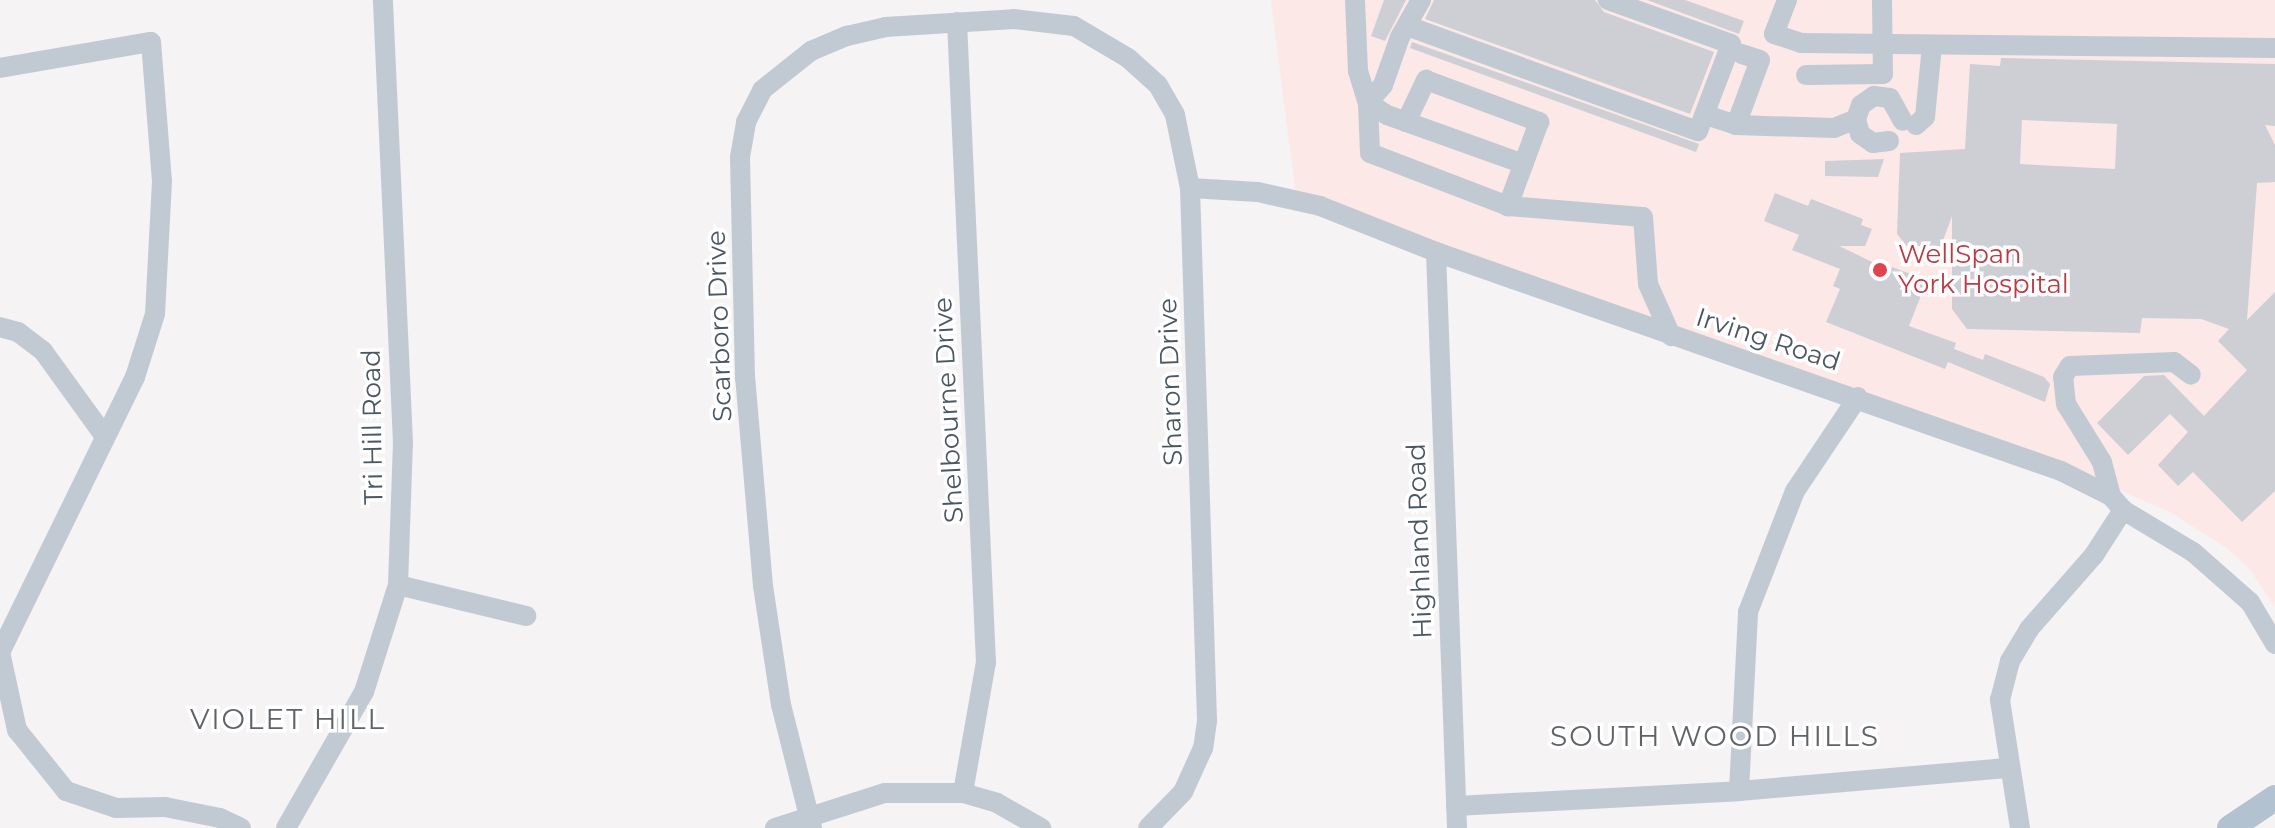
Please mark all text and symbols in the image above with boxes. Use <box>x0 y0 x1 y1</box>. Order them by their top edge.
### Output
street label: Scarboro Drive <box>701 230 739 422</box>
place label: WellSpan York Hospital <box>1898 239 2069 300</box>
marker: WellSpan York Hospital <box>1869 259 1891 281</box>
street label: Shelbourne Drive <box>928 296 970 524</box>
street label: Sharon Drive <box>1152 298 1190 466</box>
street label: Irving Road <box>1692 302 1844 378</box>
street label: Tri Hill Road <box>356 349 390 505</box>
street label: Highland Road <box>1401 443 1439 639</box>
district label: VIOLET HILL <box>190 702 386 736</box>
district label: SOUTH WOOD HILLS <box>1550 719 1880 753</box>

